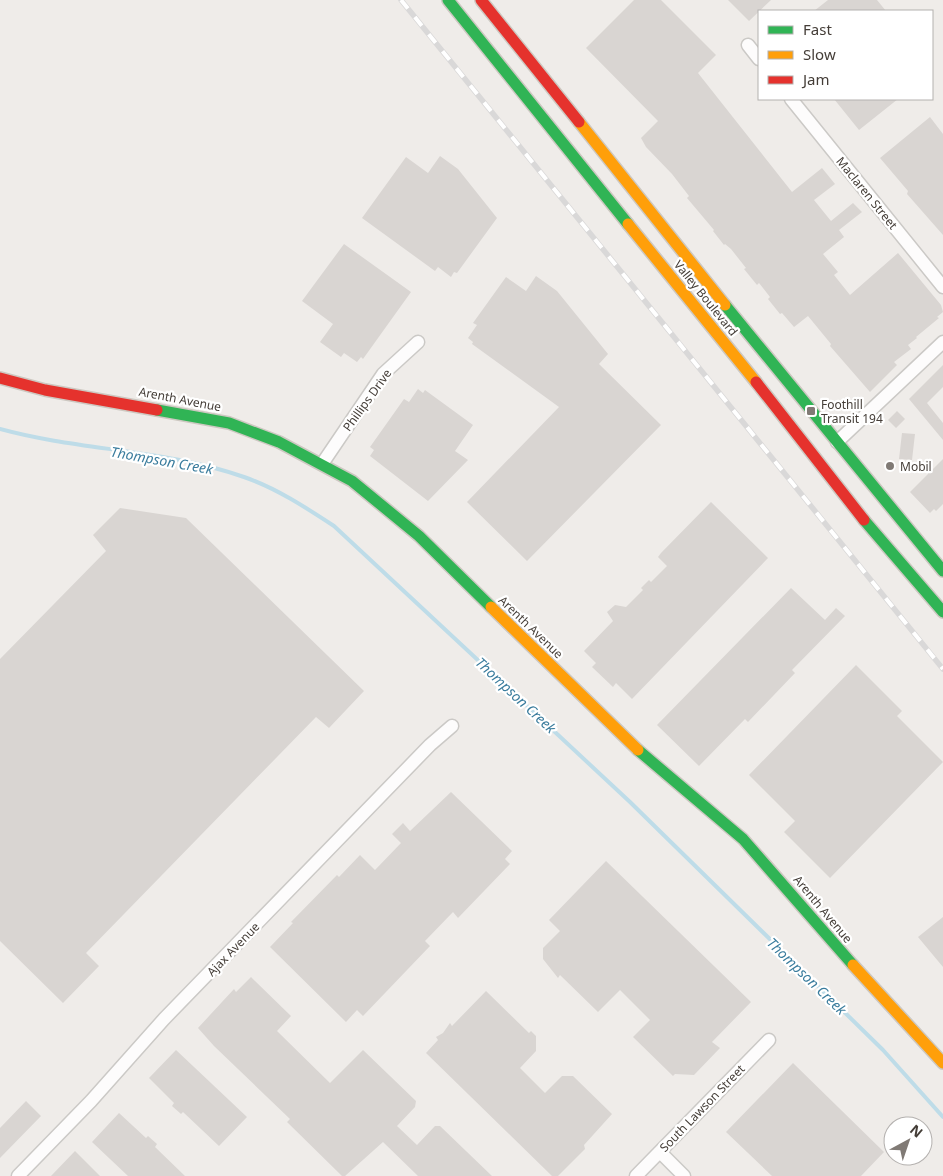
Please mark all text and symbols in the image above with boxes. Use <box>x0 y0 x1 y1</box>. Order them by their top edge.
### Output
legend <box>758 10 933 100</box>
text: Fast <box>803 19 832 39</box>
text: Slow <box>803 44 836 64</box>
text: Jam <box>801 69 830 89</box>
street label: Maclaren Street <box>832 153 902 233</box>
street label: Valley Boulevard <box>670 257 742 339</box>
street label: Phillips Drive <box>339 365 395 435</box>
street label: Arenth Avenue <box>137 383 223 415</box>
place label: Foothill Transit 194 <box>821 396 883 427</box>
marker: Foothill Transit 194 <box>805 405 817 417</box>
water label: Thompson Creek <box>109 442 216 479</box>
place label: Mobil <box>900 458 932 475</box>
marker: Mobil <box>884 460 896 472</box>
street label: Arenth Avenue <box>495 592 567 662</box>
water label: Thompson Creek <box>472 653 561 738</box>
street label: Arenth Avenue <box>790 872 857 947</box>
street label: Ajax Avenue <box>203 918 263 980</box>
water label: Thompson Creek <box>763 933 852 1020</box>
street label: South Lawson Street <box>656 1060 749 1155</box>
north arrow <box>883 1116 933 1166</box>
text: N <box>906 1120 927 1142</box>

